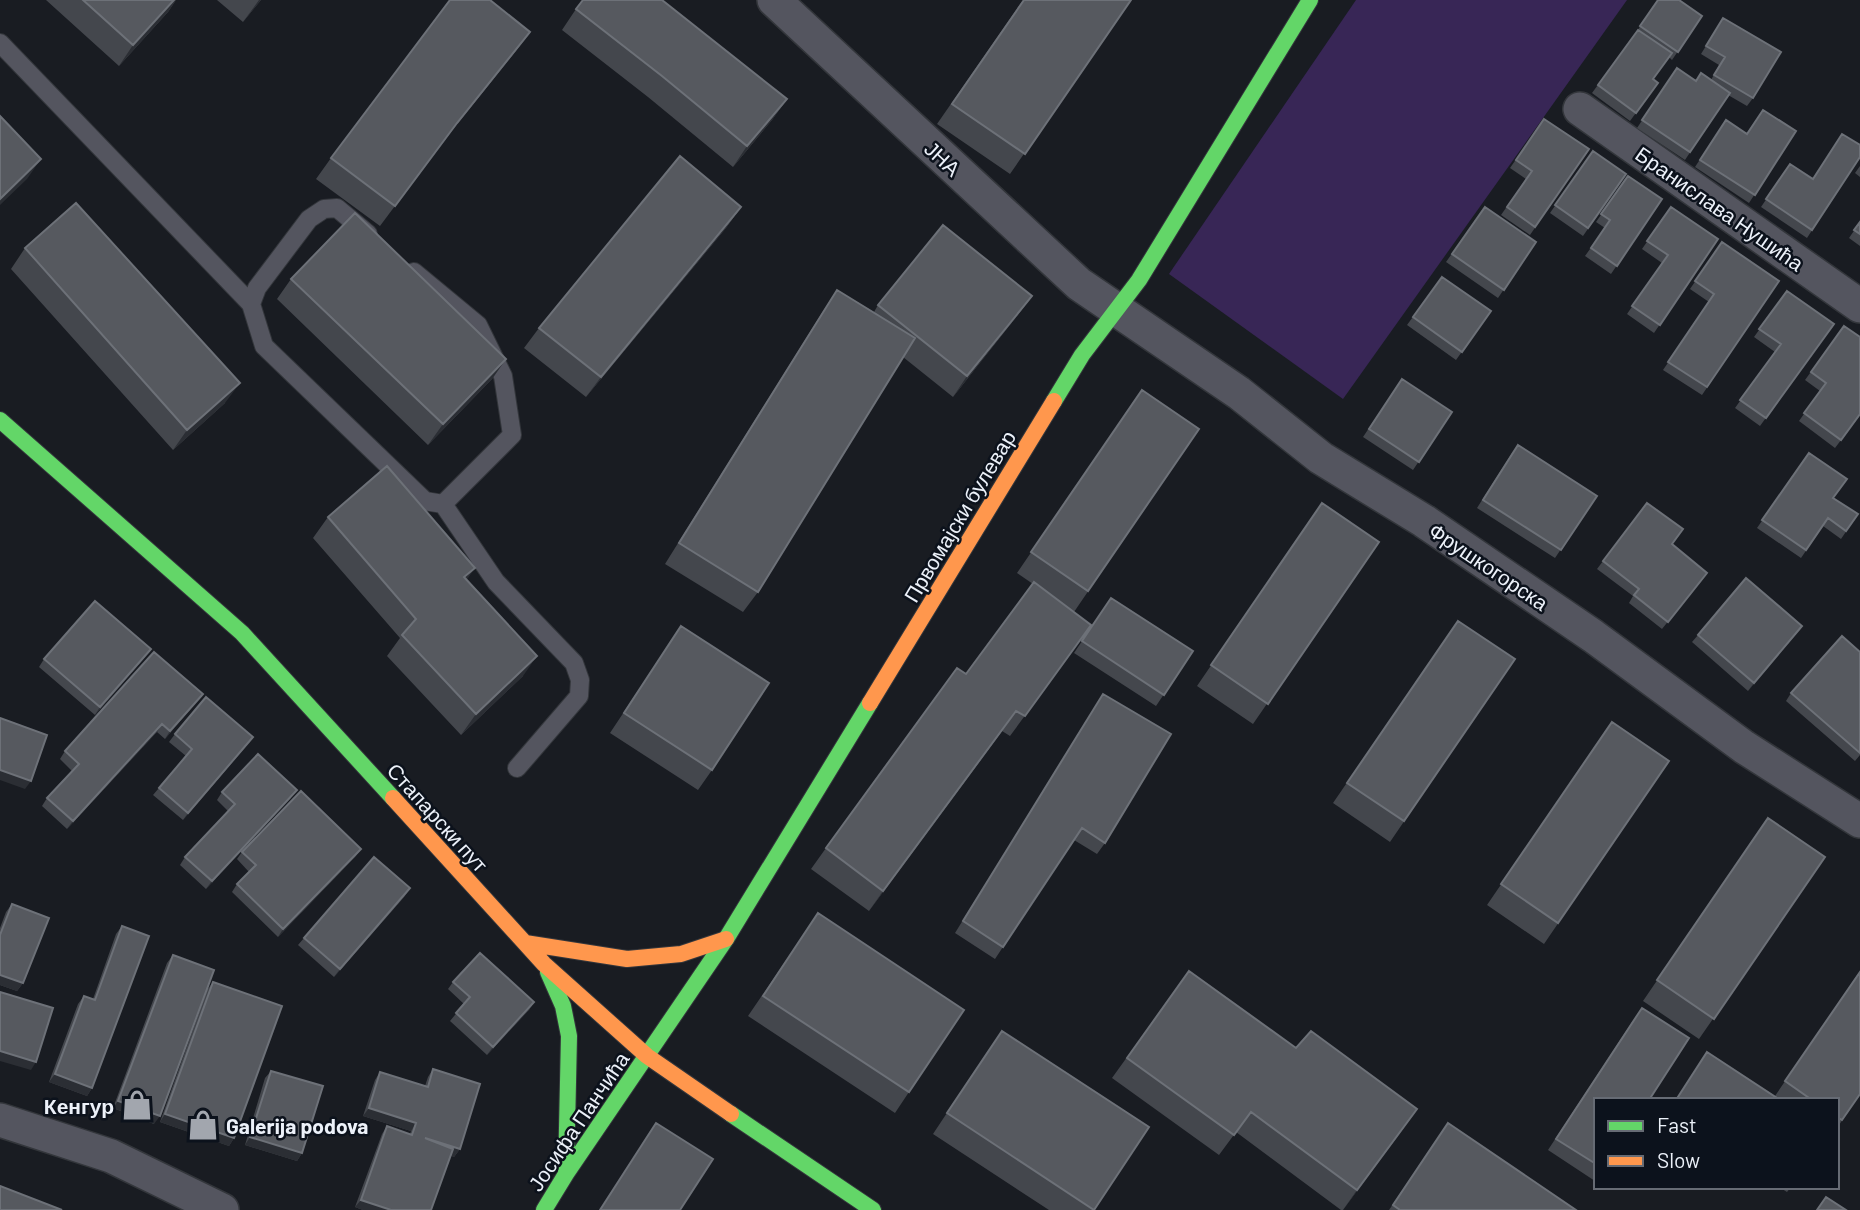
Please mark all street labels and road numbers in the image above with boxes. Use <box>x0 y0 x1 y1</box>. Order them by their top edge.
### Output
street label: ЈНА <box>920 135 966 181</box>
street label: Бранислава Нушића <box>1631 141 1809 276</box>
street label: Првомајски булевар <box>898 426 1020 606</box>
street label: Фрушкогорска <box>1425 517 1554 615</box>
street label: Стапарски пут <box>383 757 494 877</box>
street label: Јосифа Панчића <box>522 1047 634 1195</box>

